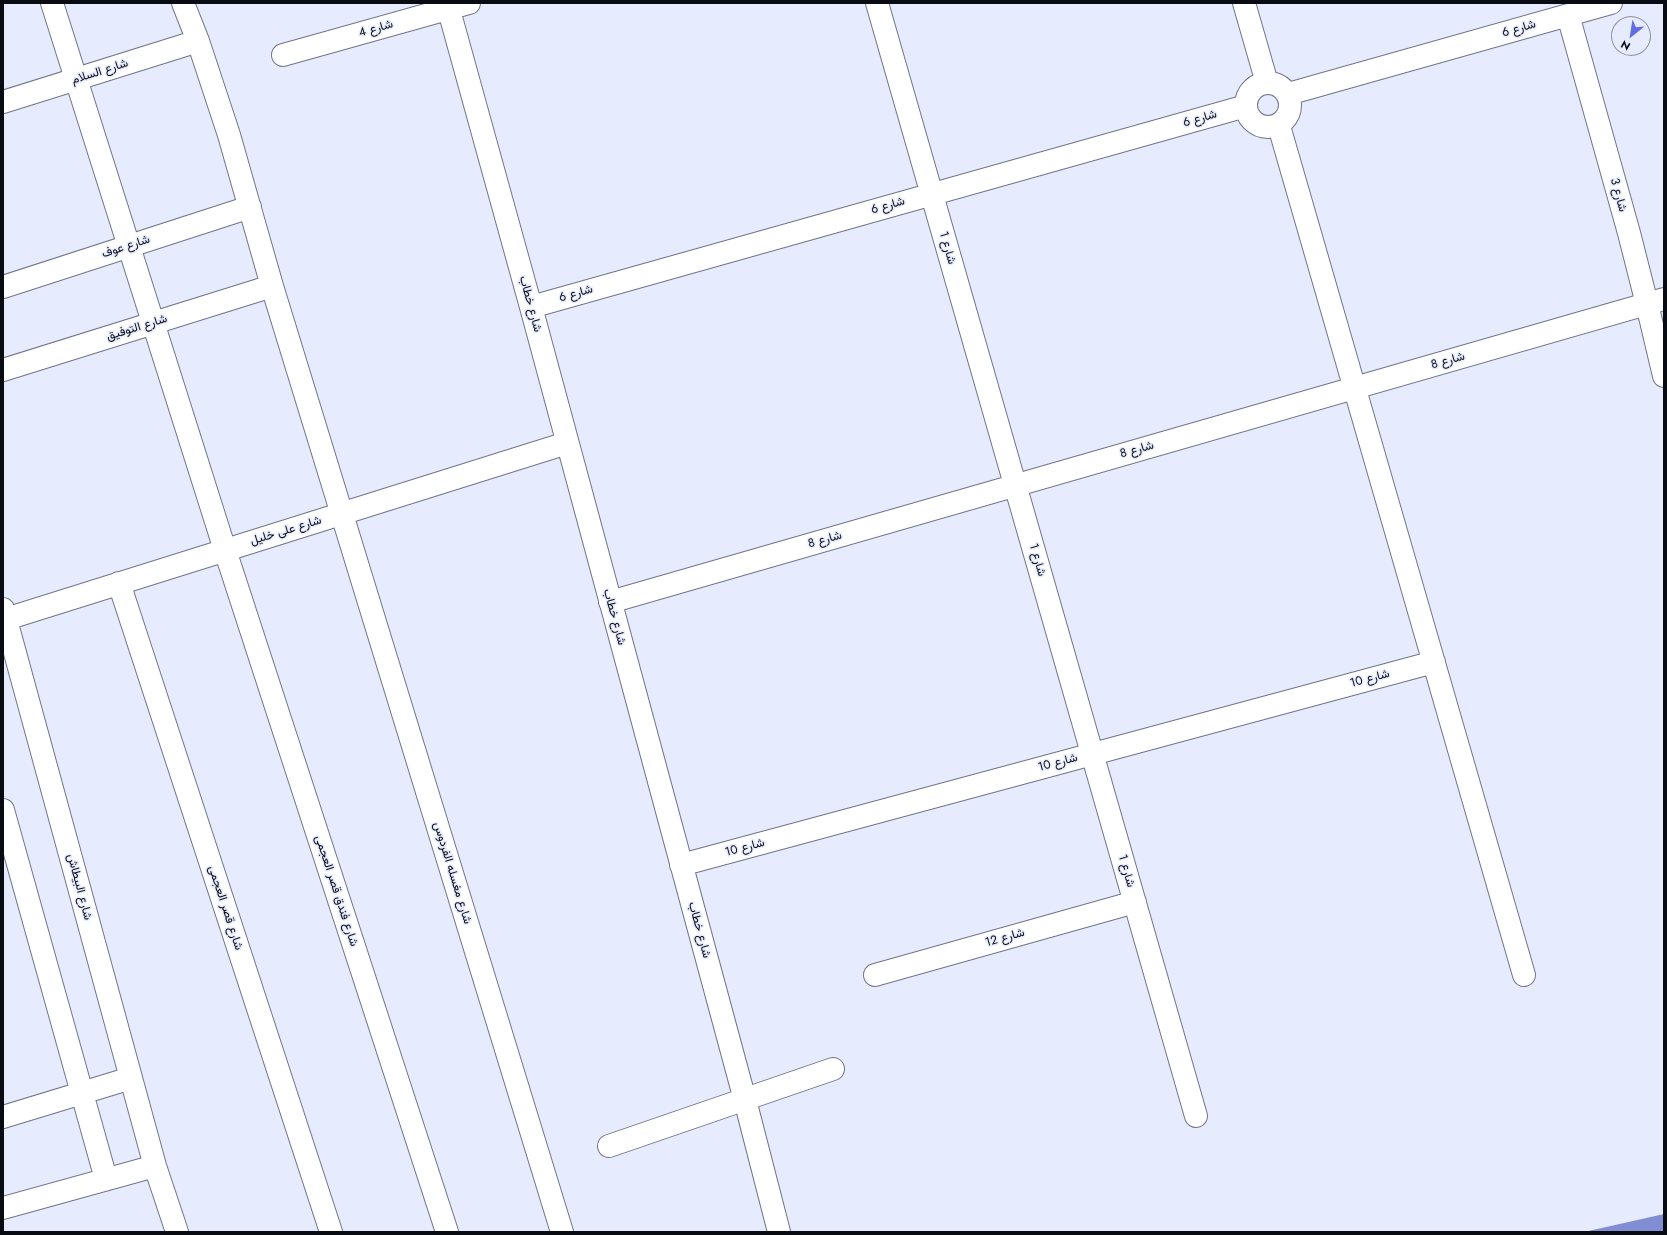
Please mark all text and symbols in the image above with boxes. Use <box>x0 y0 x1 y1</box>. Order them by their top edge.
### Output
north arrow <box>1611 16 1651 56</box>
street label: شارع 4 <box>357 17 395 41</box>
street label: شارع 6 <box>1500 17 1538 41</box>
text: N <box>1618 36 1633 55</box>
street label: شارع السلام <box>70 56 130 88</box>
street label: شارع 6 <box>1181 107 1219 131</box>
street label: شارع 3 <box>1607 177 1629 213</box>
street label: شارع 6 <box>869 194 907 218</box>
street label: شارع 1 <box>936 230 958 266</box>
street label: شارع عوف <box>100 232 152 262</box>
street label: شارع خطاب <box>516 274 544 334</box>
street label: شارع 6 <box>557 282 595 306</box>
street label: شارع التوفيق <box>105 312 169 344</box>
street label: شارع 8 <box>1430 349 1466 373</box>
street label: شارع 8 <box>1119 438 1155 462</box>
street label: شارع على خليل <box>249 513 323 549</box>
street label: شارع 8 <box>807 528 843 552</box>
street label: شارع 1 <box>1026 542 1048 578</box>
street label: شارع خطاب <box>600 587 628 647</box>
street label: شارع 10 <box>1349 667 1391 691</box>
street label: شارع 10 <box>1037 751 1079 775</box>
street label: شارع مغسله الفردوس <box>430 820 474 926</box>
street label: شارع فندق قصر العجمى <box>311 834 361 948</box>
street label: شارع 10 <box>724 836 766 860</box>
street label: شارع البيطاش <box>63 852 95 922</box>
street label: شارع 1 <box>1115 853 1137 889</box>
street label: شارع قصر العجمى <box>205 864 245 952</box>
street label: شارع خطاب <box>685 900 713 960</box>
street label: شارع 12 <box>984 926 1026 950</box>

